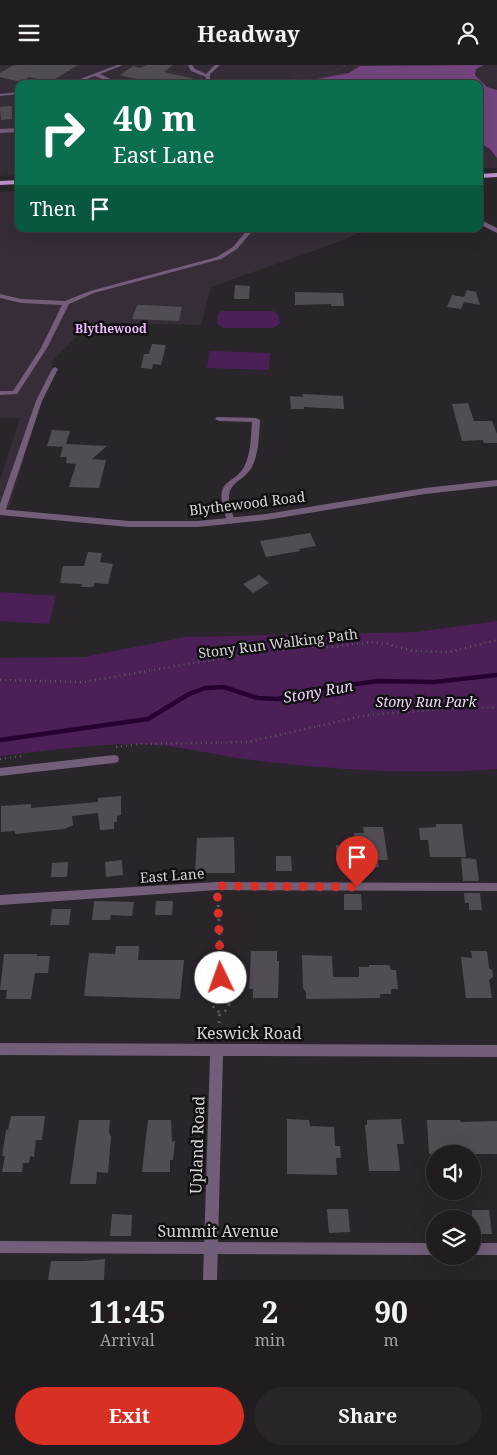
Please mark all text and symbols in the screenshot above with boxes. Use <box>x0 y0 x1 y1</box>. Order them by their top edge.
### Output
text: Headway <box>197 18 300 48</box>
icon: menu <box>15 19 43 47</box>
icon: person <box>454 19 482 47</box>
text: 40 m <box>113 94 196 141</box>
icon: right <box>30 100 95 165</box>
text: East Lane <box>113 139 215 169</box>
icon: arrive <box>86 195 114 223</box>
text: Then <box>30 196 76 222</box>
district label: Blythewood <box>75 320 147 337</box>
street label: Blythewood Road <box>188 486 307 520</box>
street label: Stony Run Walking Path <box>197 624 359 662</box>
water label: Stony Run <box>281 675 355 707</box>
park label: Stony Run Park <box>376 692 478 711</box>
pin <box>336 836 378 887</box>
icon: arrive <box>343 843 371 871</box>
street label: East Lane <box>139 863 205 887</box>
position arrow <box>194 951 246 1003</box>
street label: Keswick Road <box>196 1022 302 1044</box>
street label: Upland Road <box>184 1095 210 1194</box>
map controls <box>426 1145 481 1265</box>
button: sound <box>426 1145 481 1200</box>
button: layers <box>426 1210 481 1265</box>
street label: Summit Avenue <box>157 1220 279 1242</box>
text: 11:45 <box>89 1291 166 1332</box>
text: 2 <box>262 1291 278 1332</box>
text: 90 <box>374 1291 408 1332</box>
text: Arrival <box>100 1329 155 1351</box>
text: min <box>255 1329 285 1351</box>
text: m <box>384 1329 399 1351</box>
button: Exit <box>15 1387 244 1445</box>
button: Share <box>254 1387 482 1445</box>

